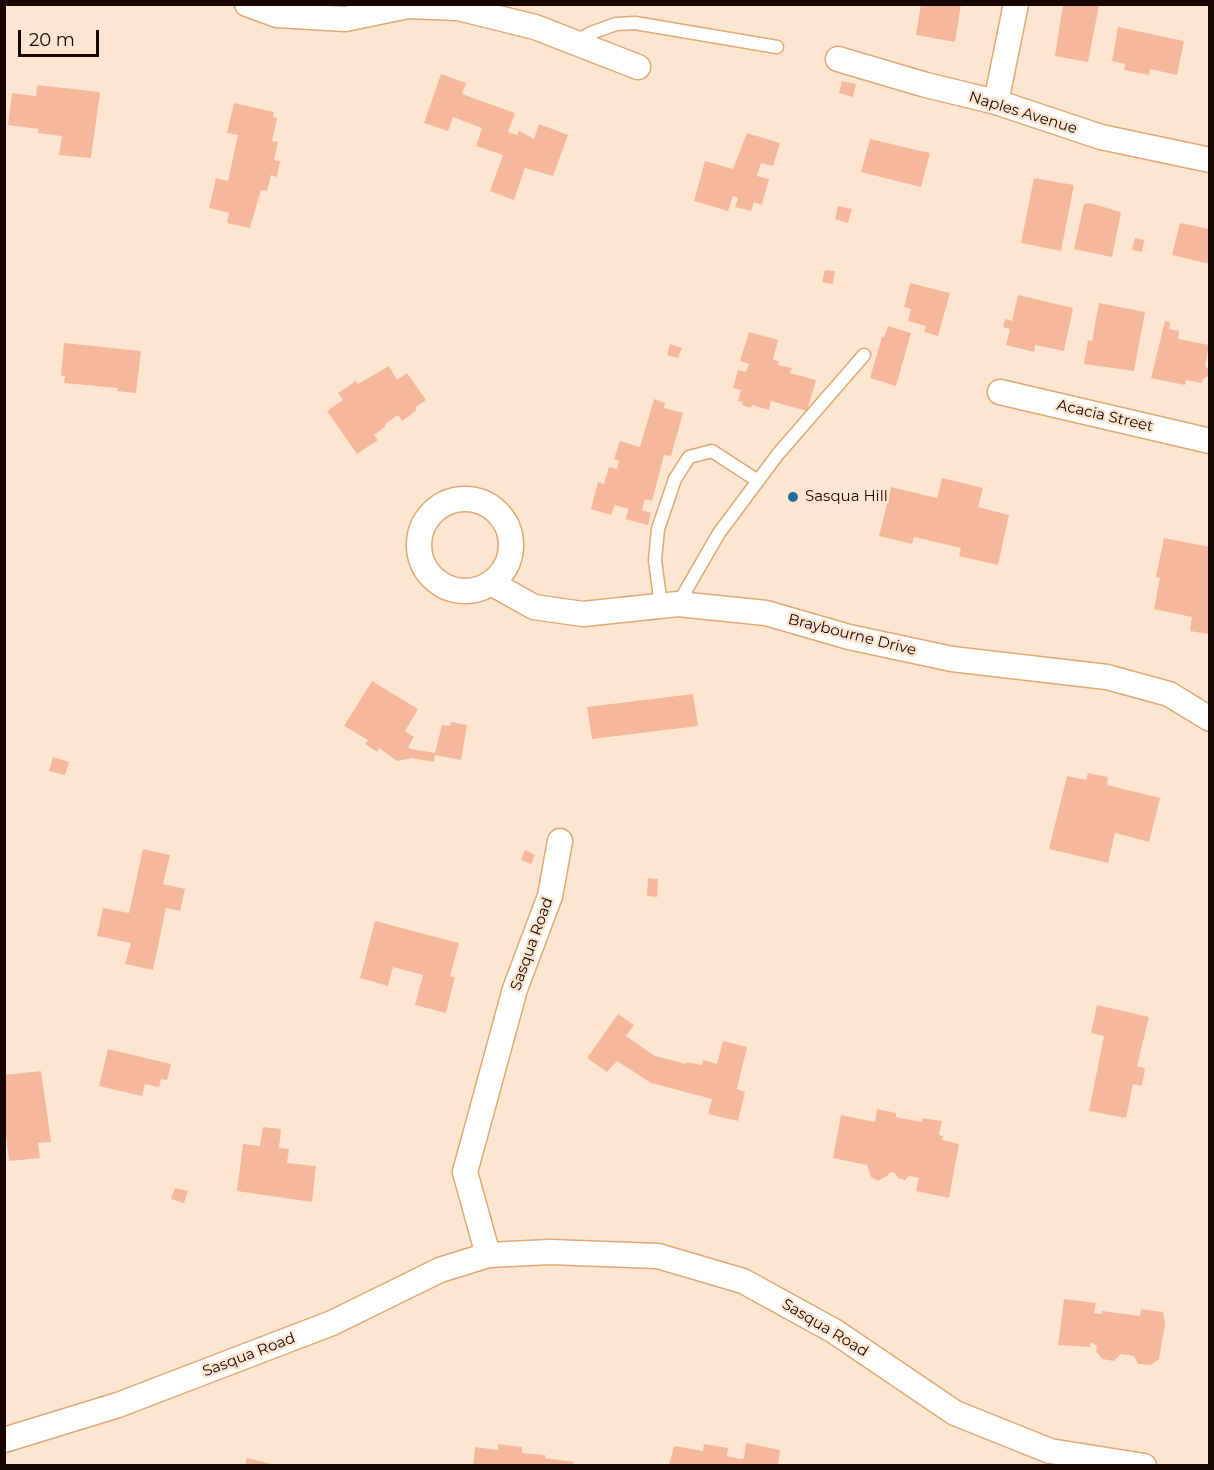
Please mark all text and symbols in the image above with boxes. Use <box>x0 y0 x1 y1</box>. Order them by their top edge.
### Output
scale bar <box>21 18 102 56</box>
text: 20 m <box>29 29 75 51</box>
street label: Naples Avenue <box>967 88 1079 138</box>
street label: Acacia Street <box>1055 396 1155 436</box>
place label: Sasqua Hill <box>805 488 888 506</box>
marker: Sasqua Hill <box>786 490 800 504</box>
street label: Braybourne Drive <box>786 610 918 660</box>
street label: Sasqua Road <box>507 895 557 993</box>
street label: Sasqua Road <box>779 1295 871 1361</box>
street label: Sasqua Road <box>200 1329 298 1381</box>

